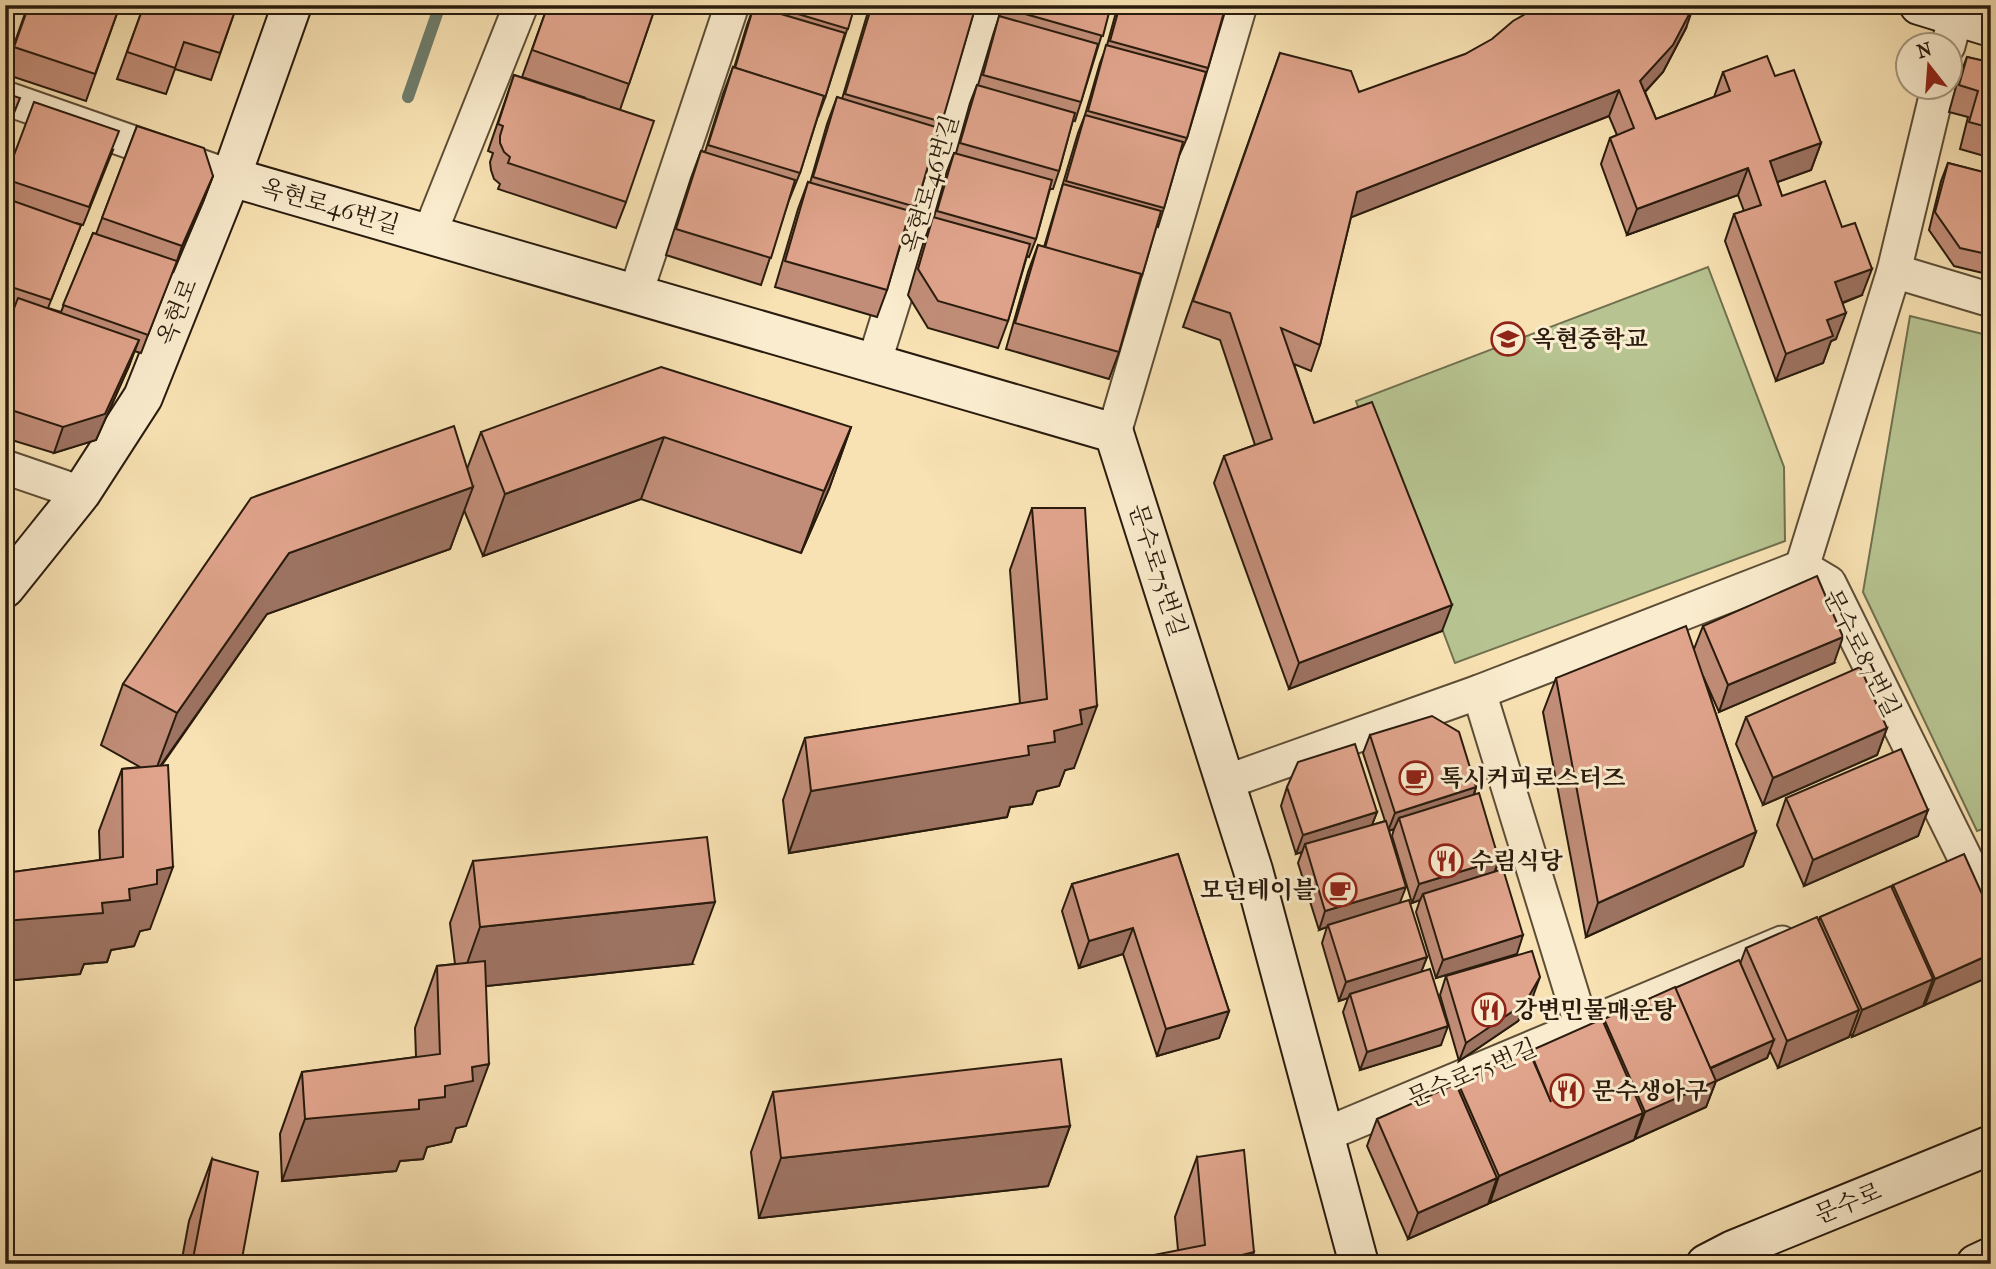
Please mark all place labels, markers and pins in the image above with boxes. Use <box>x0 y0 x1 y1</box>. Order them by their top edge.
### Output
school or university icon: 옥현중학교 <box>1489 320 1527 358</box>
place label: 옥현중학교 <box>1532 325 1648 353</box>
cafe icon: 톡시커피로스터즈 <box>1397 759 1435 797</box>
place label: 톡시커피로스터즈 <box>1440 764 1625 792</box>
restaurant icon: 수림식당 <box>1427 842 1465 880</box>
place label: 수림식당 <box>1470 847 1564 875</box>
cafe icon: 모던테이블 <box>1321 871 1359 909</box>
place label: 모던테이블 <box>1200 876 1316 904</box>
restaurant icon: 강변민물매운탕 <box>1470 991 1508 1029</box>
place label: 강변민물매운탕 <box>1514 996 1677 1024</box>
restaurant icon: 문수생아구 <box>1548 1072 1586 1110</box>
place label: 문수생아구 <box>1592 1077 1708 1105</box>

